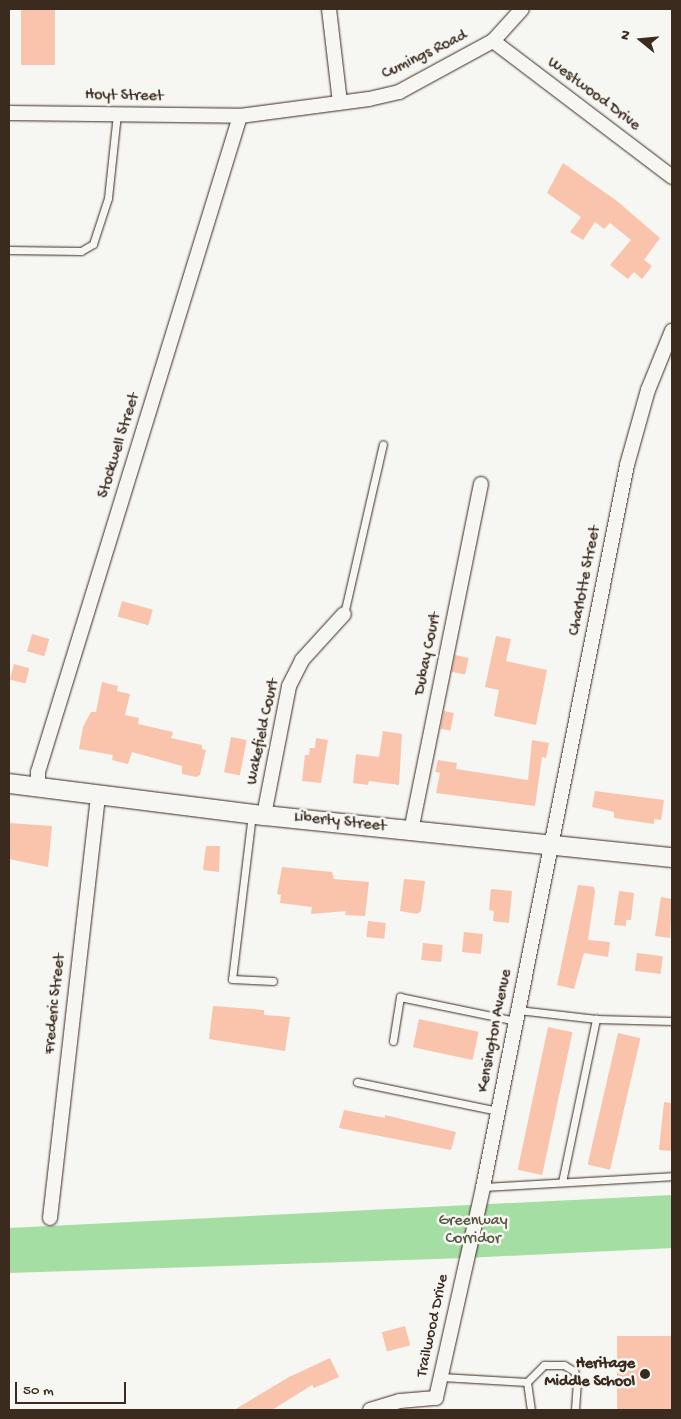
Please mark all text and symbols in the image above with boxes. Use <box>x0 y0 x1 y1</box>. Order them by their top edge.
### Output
north arrow <box>616 15 666 65</box>
street label: Cumings Road <box>379 27 471 85</box>
text: N <box>617 29 636 42</box>
street label: Westwood Drive <box>543 54 643 136</box>
street label: Hoyt Street <box>85 87 163 107</box>
street label: Stockwell Street <box>95 391 145 501</box>
street label: Charlotte Street <box>566 524 606 638</box>
street label: Dubay Court <box>412 611 446 697</box>
street label: Wakefield Court <box>243 677 285 787</box>
street label: Liberty Street <box>293 809 387 837</box>
street label: Frederic Street <box>41 953 71 1055</box>
street label: Kensington Avenue <box>475 968 517 1094</box>
park label: Greenway Corridor <box>438 1212 508 1250</box>
street label: Trailwood Drive <box>414 1273 454 1379</box>
place label: Heritage Middle School <box>545 1355 635 1393</box>
marker: Heritage Middle School <box>639 1368 651 1380</box>
scale bar <box>18 1372 129 1404</box>
text: 50 m <box>23 1382 54 1400</box>

